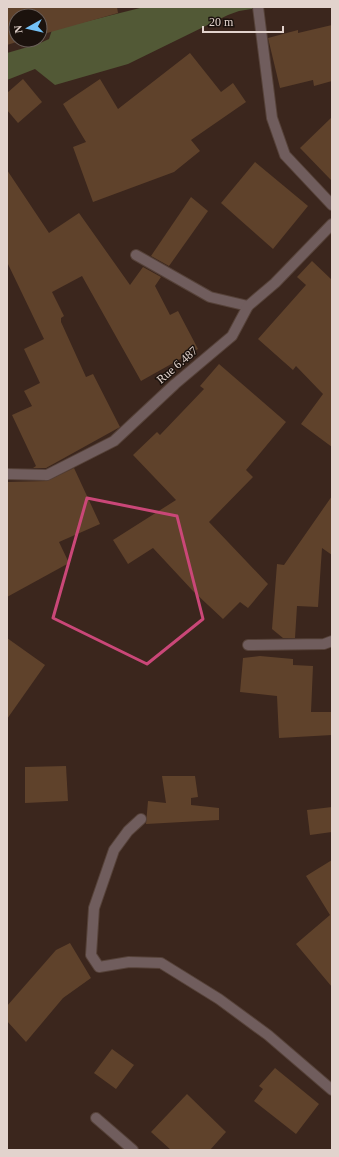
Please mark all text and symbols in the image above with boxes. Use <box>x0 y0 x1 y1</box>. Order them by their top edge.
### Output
north arrow <box>8 8 48 48</box>
scale bar <box>203 8 283 34</box>
text: 20 m <box>209 15 234 29</box>
text: N <box>12 25 25 34</box>
street label: Rue 6.487 <box>154 344 200 386</box>

